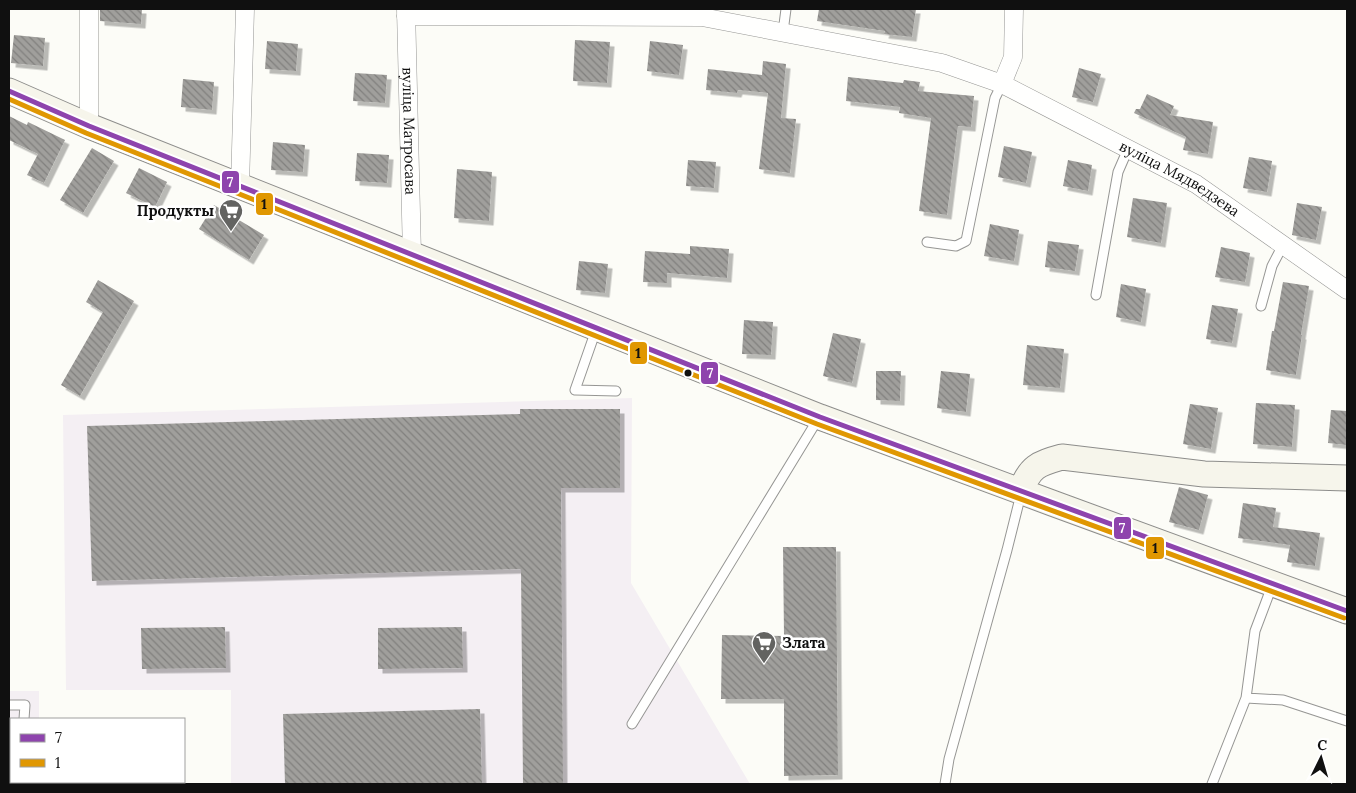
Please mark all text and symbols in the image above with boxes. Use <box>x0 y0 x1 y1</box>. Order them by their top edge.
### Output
street label: вуліца Матросава <box>398 67 421 195</box>
street label: вуліца Мядведзева <box>1116 136 1244 221</box>
line badge: 7 <box>221 170 240 194</box>
text: 7 <box>227 173 234 191</box>
line badge: 1 <box>255 192 274 216</box>
text: 1 <box>261 195 267 213</box>
supermarket icon: Продукты <box>218 198 244 232</box>
place label: Продукты <box>137 201 214 220</box>
line badge: 1 <box>629 341 648 365</box>
text: 1 <box>635 344 641 362</box>
line badge: 7 <box>700 361 719 385</box>
text: 7 <box>707 364 714 382</box>
unlabelled marker <box>683 368 693 378</box>
line badge: 7 <box>1113 516 1132 540</box>
text: 7 <box>1119 519 1126 537</box>
line badge: 1 <box>1145 536 1165 560</box>
text: 1 <box>1152 539 1158 557</box>
supermarket icon: Злата <box>751 630 777 664</box>
place label: Злата <box>782 633 826 652</box>
legend <box>10 718 185 783</box>
text: 7 <box>55 728 62 747</box>
north arrow <box>1296 733 1346 783</box>
text: С <box>1317 736 1328 754</box>
text: 1 <box>55 753 60 772</box>

